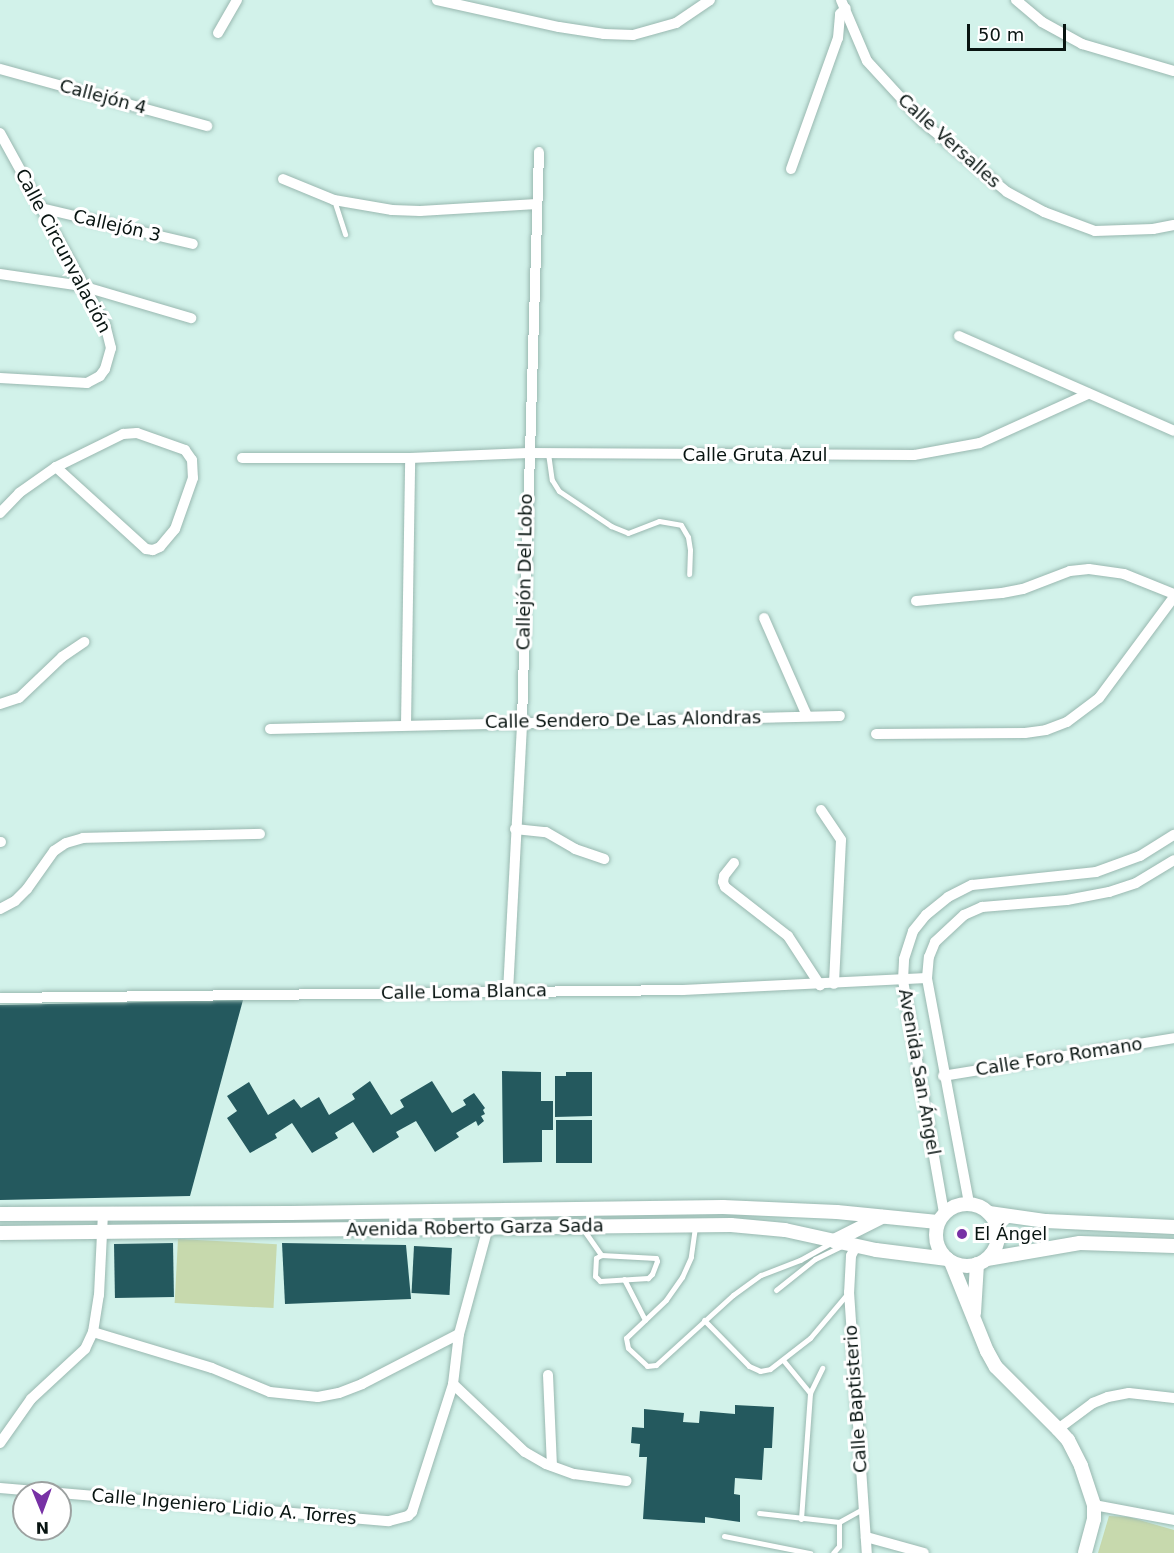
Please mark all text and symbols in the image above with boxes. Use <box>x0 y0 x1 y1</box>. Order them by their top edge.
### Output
scale bar <box>970 12 1069 50</box>
text: 50 m <box>978 24 1024 45</box>
street label: Callejón 4 <box>57 75 149 119</box>
street label: Calle Versalles <box>893 89 1005 193</box>
street label: Calle Circunvalación <box>11 165 115 337</box>
street label: Callejón 3 <box>71 205 163 247</box>
street label: Calle Gruta Azul <box>682 444 828 466</box>
street label: Callejón Del Lobo <box>513 494 537 650</box>
street label: Calle Sendero De Las Alondras <box>485 707 761 733</box>
street label: Calle Loma Blanca <box>381 980 547 1004</box>
street label: Avenida San Ángel <box>894 987 944 1157</box>
street label: Calle Foro Romano <box>974 1033 1144 1081</box>
street label: Avenida Roberto Garza Sada <box>346 1215 604 1241</box>
place label: El Ángel <box>974 1223 1047 1245</box>
marker: El Ángel <box>955 1227 969 1241</box>
street label: Calle Baptisterio <box>840 1324 872 1474</box>
north arrow <box>12 1481 72 1541</box>
street label: Calle Ingeniero Lidio A. Torres <box>91 1485 357 1529</box>
text: N <box>35 1518 49 1537</box>

